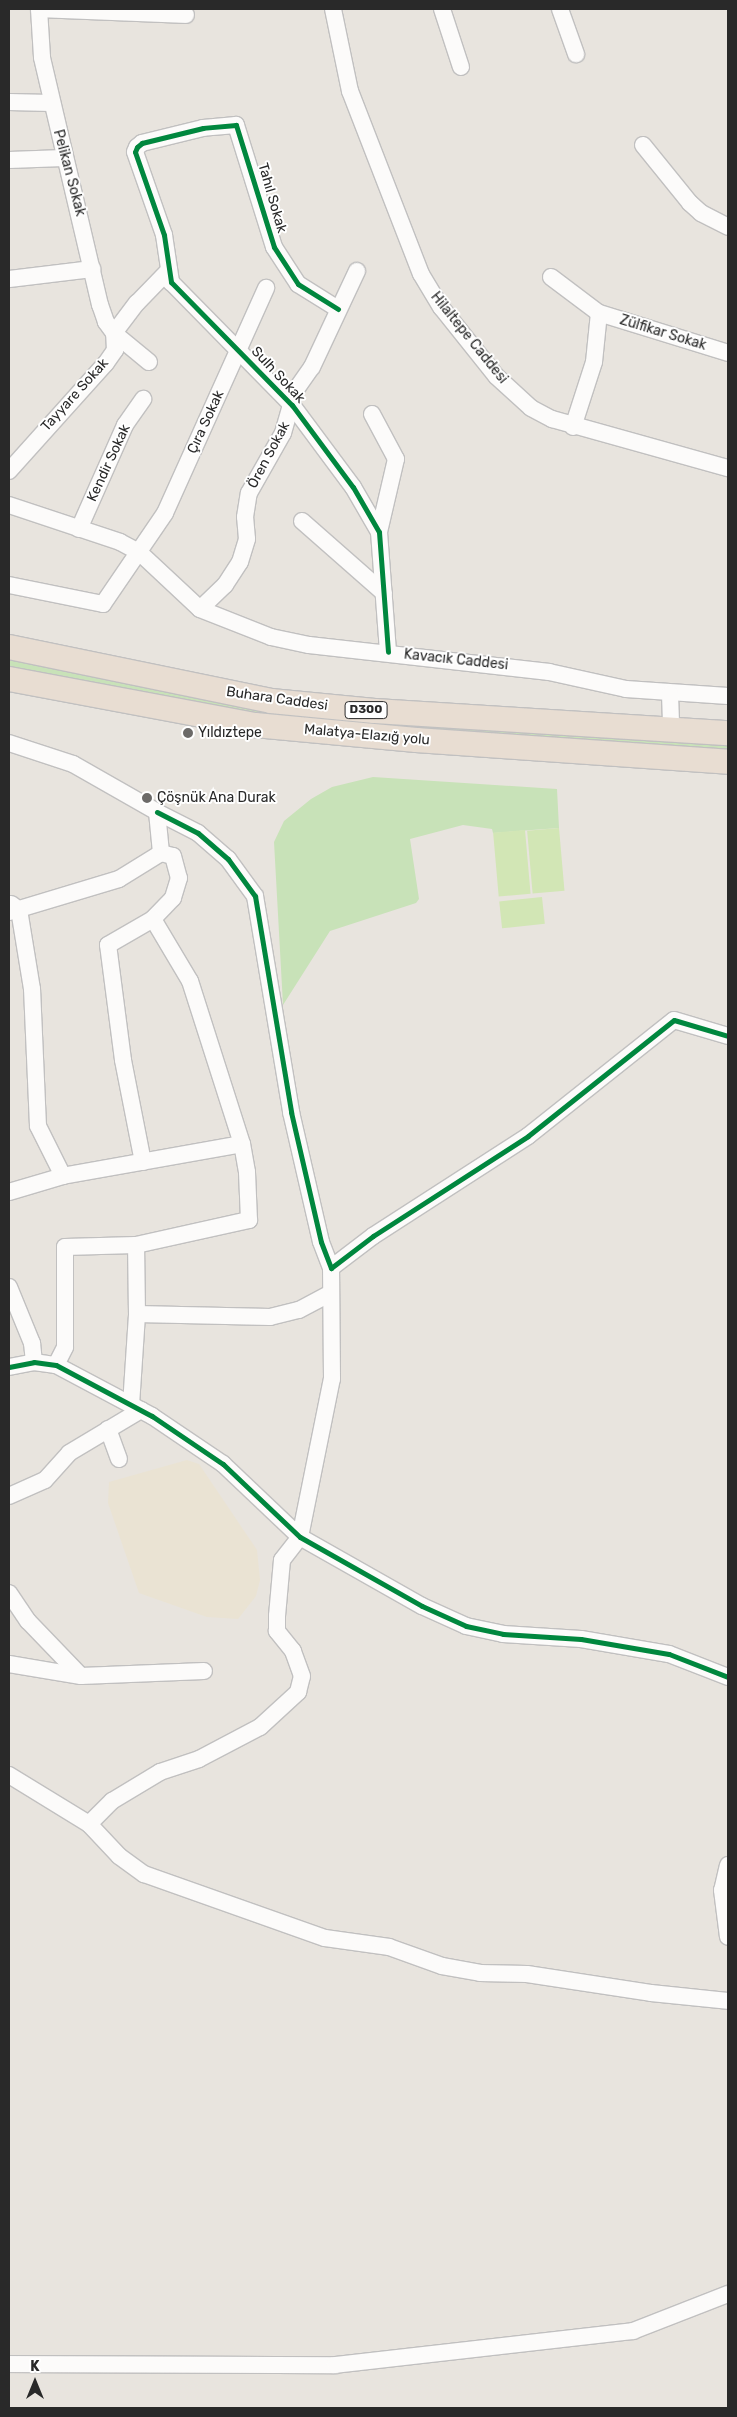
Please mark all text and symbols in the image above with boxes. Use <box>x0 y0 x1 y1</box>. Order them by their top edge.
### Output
street label: Pelikan Sokak <box>49 128 89 218</box>
street label: Tahıl Sokak <box>254 161 290 235</box>
street label: Hilaltepe Caddesi <box>427 289 511 387</box>
street label: Zülfikar Sokak <box>617 312 709 354</box>
street label: Sulh Sokak <box>248 343 308 407</box>
street label: Tayyare Sokak <box>38 355 112 435</box>
street label: Çıra Sokak <box>184 388 228 456</box>
street label: Ören Sokak <box>244 419 294 491</box>
street label: Kendir Sokak <box>84 422 134 504</box>
street label: Kavacık Caddesi <box>403 646 509 674</box>
street label: Buhara Caddesi <box>225 684 329 714</box>
road number: D300 <box>344 700 388 720</box>
street label: Malatya-Elazığ yolu <box>303 721 431 749</box>
place label: Yıldıztepe <box>198 725 262 741</box>
marker: Yıldıztepe <box>182 727 194 739</box>
place label: Çöşnük Ana Durak <box>157 790 276 806</box>
marker: Çöşnük Ana Durak <box>141 792 153 804</box>
north arrow <box>10 2357 60 2407</box>
text: K <box>30 2358 40 2375</box>

